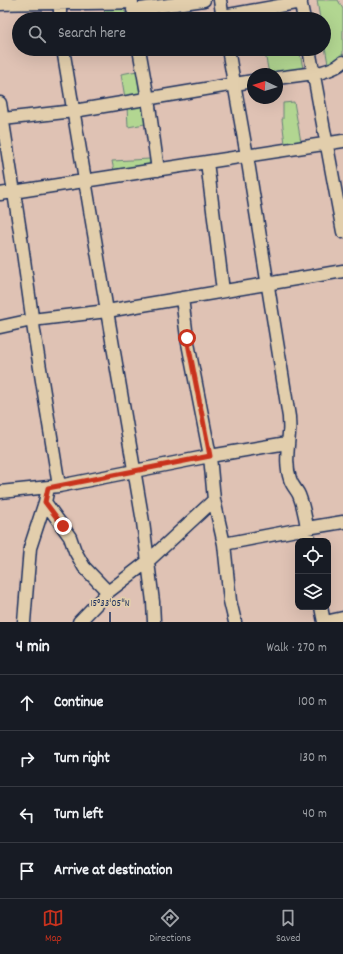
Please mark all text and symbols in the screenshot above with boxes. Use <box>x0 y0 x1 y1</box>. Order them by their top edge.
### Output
search box <box>12 12 331 56</box>
icon: search <box>26 23 48 45</box>
text: Search here <box>58 23 126 45</box>
north arrow <box>247 68 283 104</box>
route start <box>178 329 196 347</box>
route end <box>54 517 72 535</box>
map controls <box>295 538 331 610</box>
button: locate <box>295 538 331 574</box>
button: layers <box>295 574 331 610</box>
text: 15°33'05"N <box>90 597 130 611</box>
text: 4 min <box>16 636 50 660</box>
text: Walk · 270 m <box>266 639 327 658</box>
icon: ahead <box>16 692 38 714</box>
text: Continue <box>54 692 103 714</box>
text: 100 m <box>298 693 327 712</box>
icon: right <box>16 748 38 770</box>
text: Turn right <box>54 748 110 770</box>
text: 130 m <box>299 749 327 768</box>
icon: left <box>16 804 38 826</box>
text: Turn left <box>54 804 103 826</box>
text: 40 m <box>303 805 327 824</box>
icon: arrive <box>16 860 38 882</box>
text: Arrive at destination <box>54 860 172 882</box>
tab: Map <box>42 907 64 947</box>
tab: Directions <box>149 907 191 947</box>
tab: Saved <box>276 907 301 947</box>

